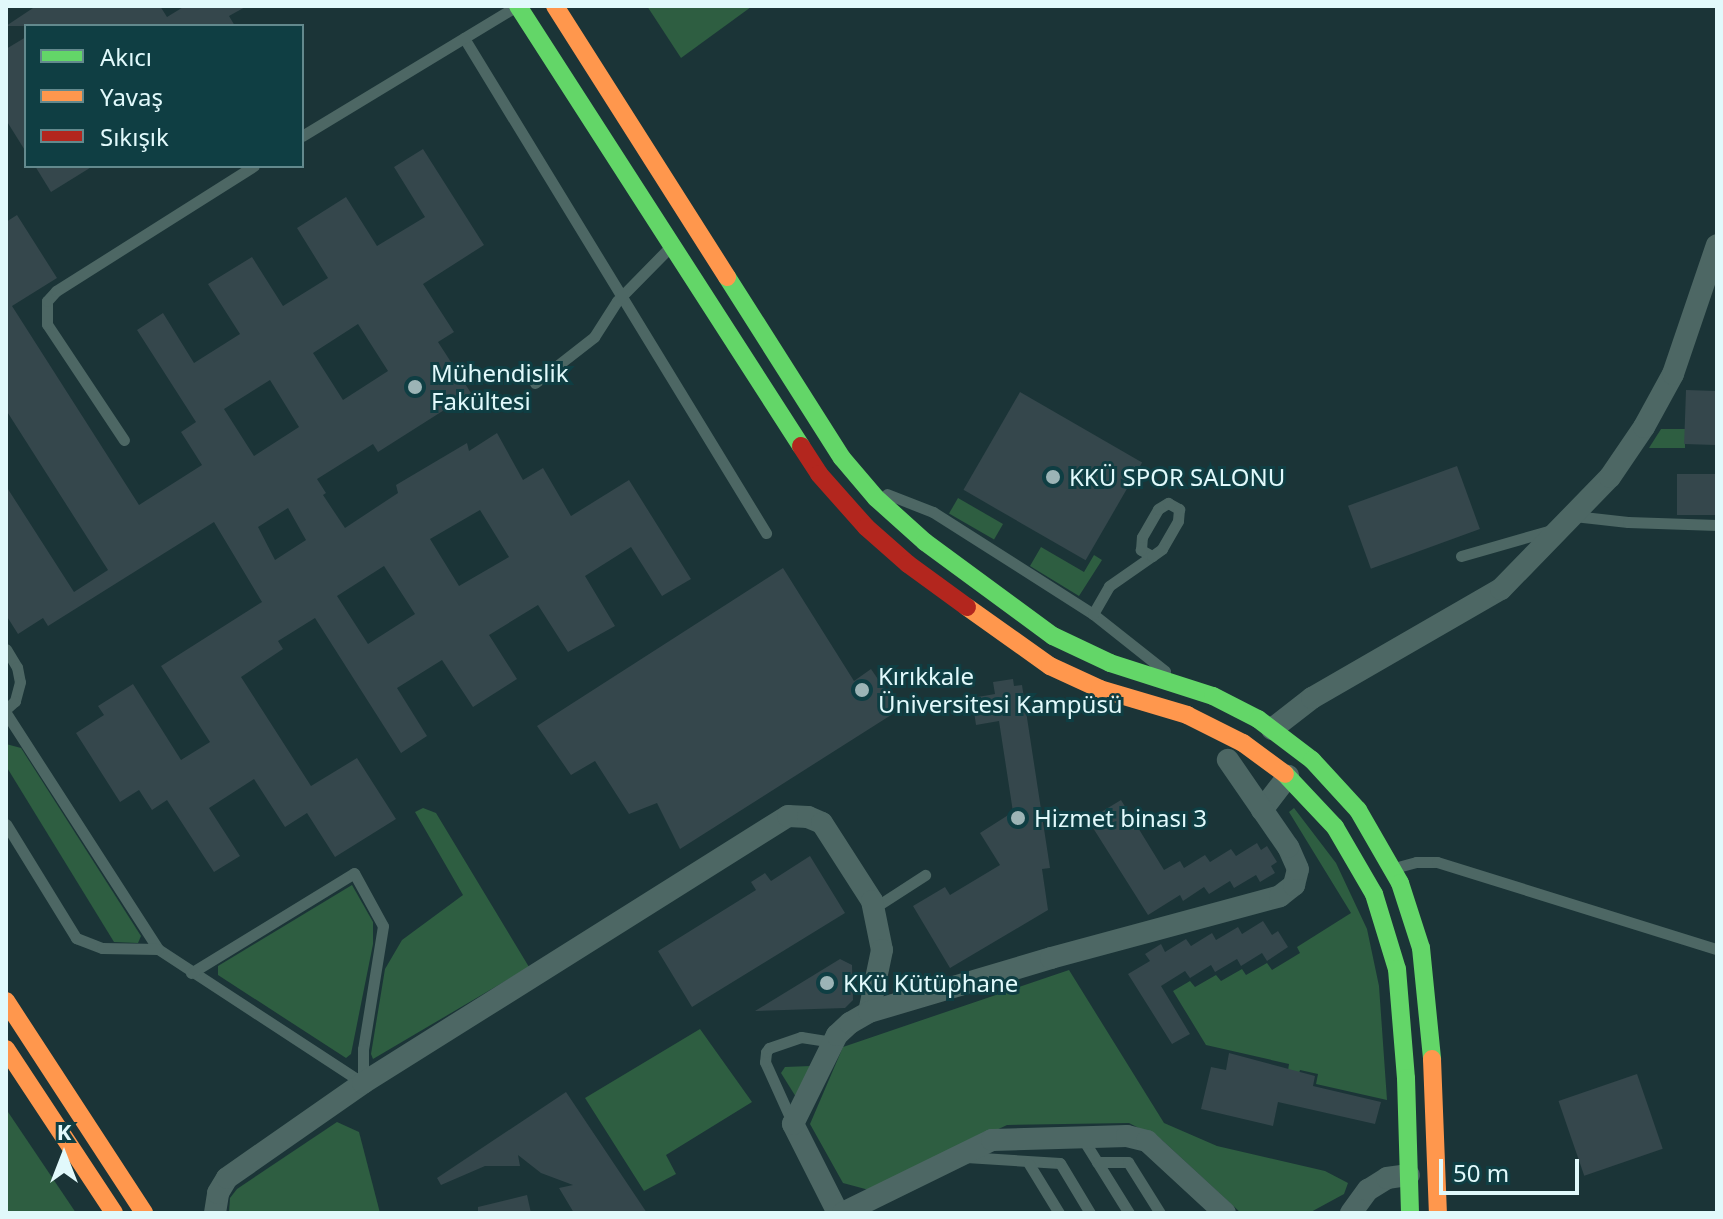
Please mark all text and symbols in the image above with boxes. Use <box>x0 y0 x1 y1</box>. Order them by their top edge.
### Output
legend <box>24 24 304 168</box>
text: Akıcı <box>100 40 152 73</box>
text: Yavaş <box>100 80 163 113</box>
text: Sıkışık <box>100 120 169 153</box>
place label: Mühendislik Fakültesi <box>431 359 568 415</box>
marker: Mühendislik Fakültesi <box>406 378 424 396</box>
place label: KKÜ SPOR SALONU <box>1069 463 1285 491</box>
marker: KKÜ SPOR SALONU <box>1044 468 1062 486</box>
place label: Kırıkkale Üniversitesi Kampüsü <box>878 662 1123 718</box>
marker: Kırıkkale Üniversitesi Kampüsü <box>853 681 871 699</box>
place label: Hizmet binası 3 <box>1034 804 1207 832</box>
marker: Hizmet binası 3 <box>1009 809 1027 827</box>
place label: KKü Kütüphane <box>843 969 1018 997</box>
marker: KKü Kütüphane <box>818 974 836 992</box>
north arrow <box>24 1115 104 1195</box>
text: K <box>57 1116 71 1146</box>
scale bar <box>1443 1143 1583 1193</box>
text: 50 m <box>1453 1156 1509 1189</box>

